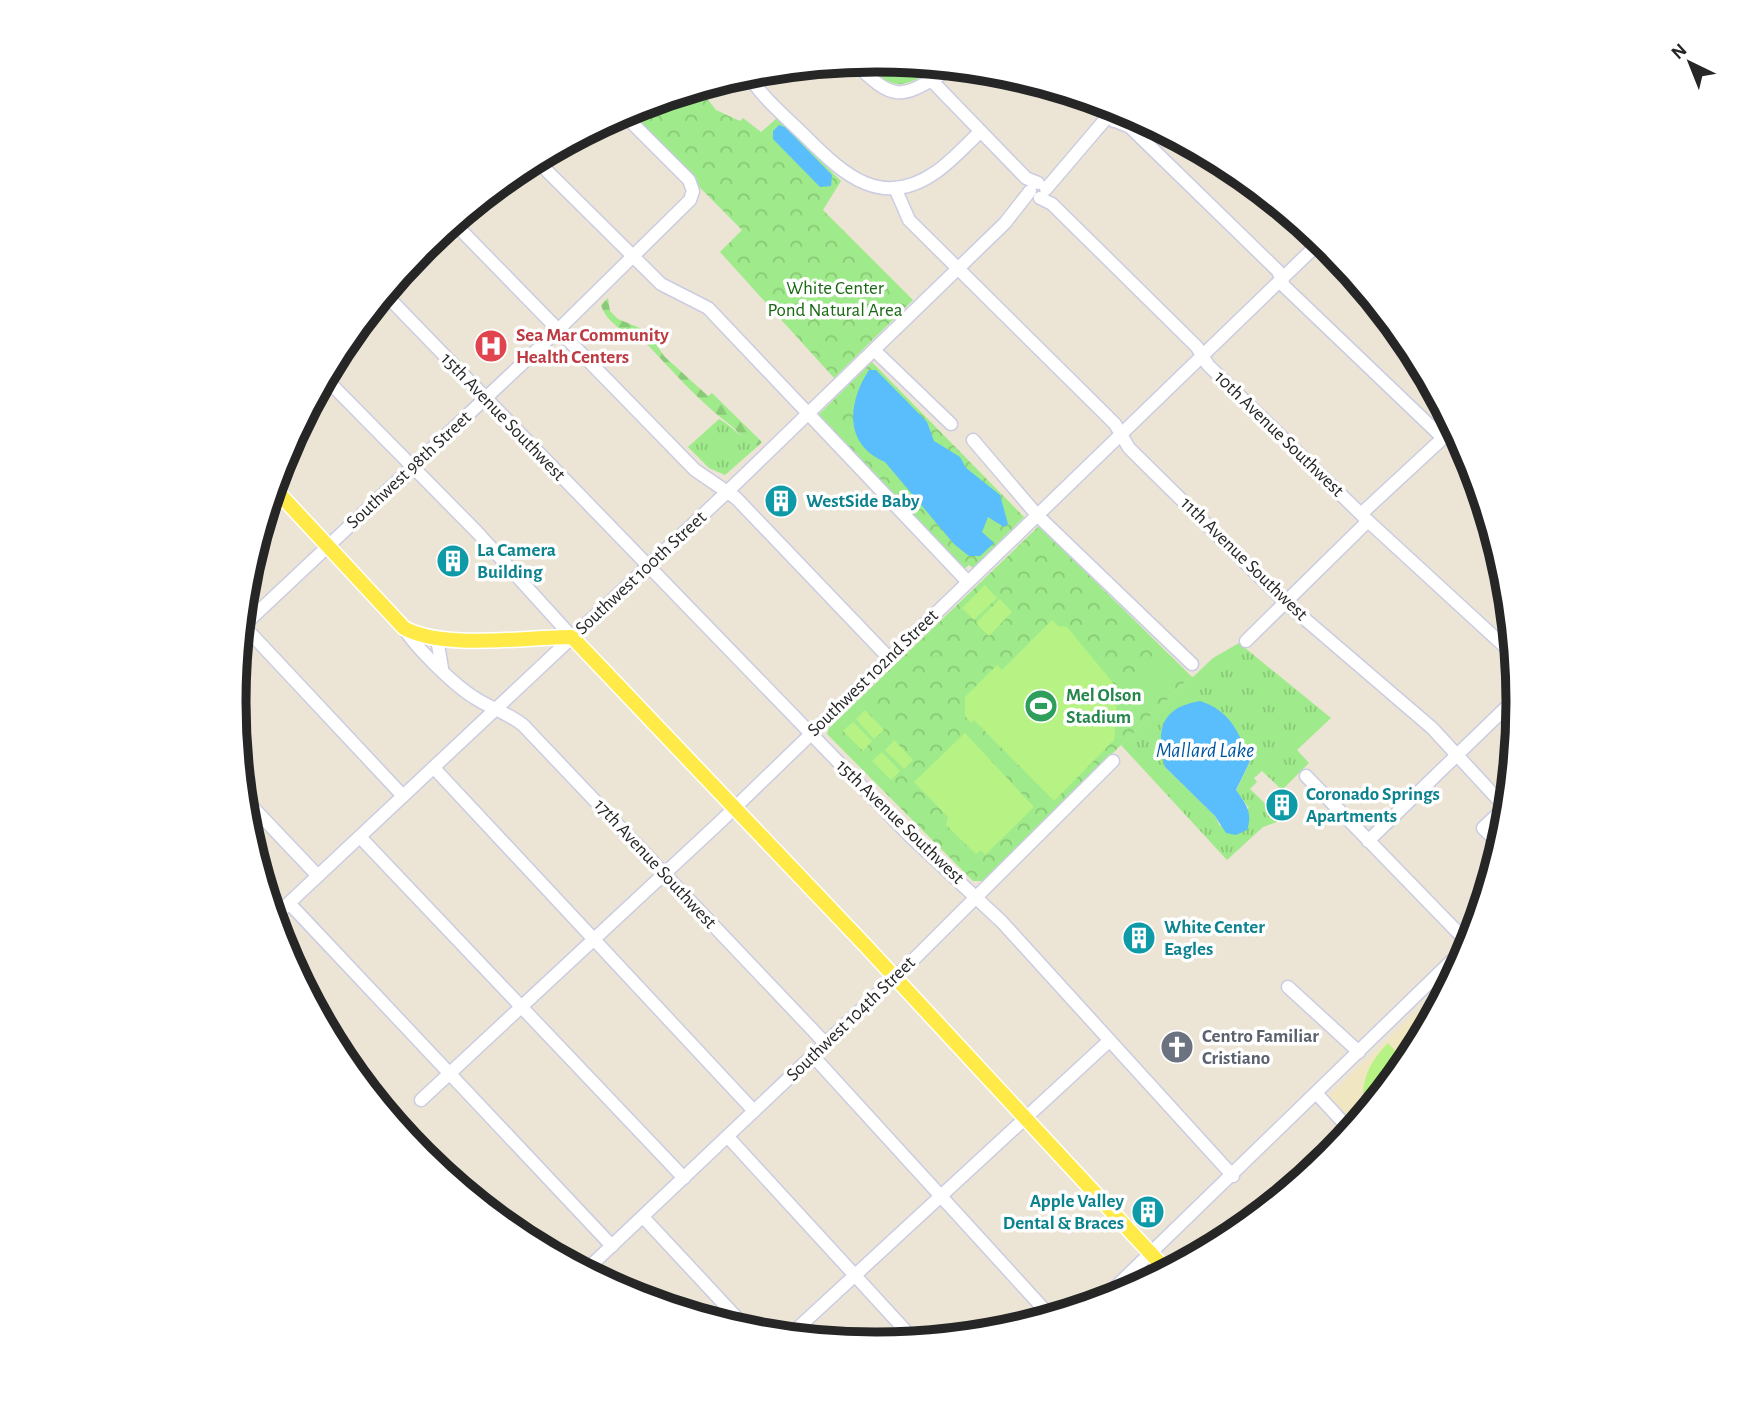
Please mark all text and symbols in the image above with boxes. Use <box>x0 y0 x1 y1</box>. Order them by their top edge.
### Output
north arrow <box>1655 28 1725 98</box>
text: N <box>1668 40 1691 63</box>
park label: White Center Pond Natural Area <box>768 279 903 320</box>
place label: Sea Mar Community Health Centers <box>516 326 669 367</box>
hospital icon: Sea Mar Community Health Centers <box>472 327 510 365</box>
street label: 15th Avenue Southwest <box>437 349 569 485</box>
street label: 10th Avenue Southwest <box>1211 368 1347 500</box>
street label: Southwest 98th Street <box>343 408 475 532</box>
building icon: WestSide Baby <box>762 482 800 520</box>
place label: WestSide Baby <box>806 492 920 511</box>
street label: 11th Avenue Southwest <box>1177 494 1311 624</box>
street label: Southwest 100th Street <box>572 508 710 638</box>
place label: La Camera Building <box>477 541 556 582</box>
building icon: La Camera Building <box>434 542 472 580</box>
street label: Southwest 102nd Street <box>804 606 942 740</box>
place label: Mel Olson Stadium <box>1066 686 1141 727</box>
sports icon: Mel Olson Stadium <box>1022 687 1060 725</box>
water label: Mallard Lake <box>1156 740 1254 761</box>
street label: 15th Avenue Southwest <box>832 756 968 888</box>
place label: Coronado Springs Apartments <box>1306 785 1440 826</box>
building icon: Coronado Springs Apartments <box>1263 786 1301 824</box>
street label: 17th Avenue Southwest <box>590 795 720 933</box>
place label: White Center Eagles <box>1164 918 1265 959</box>
building icon: White Center Eagles <box>1120 919 1158 957</box>
street label: Southwest 104th Street <box>783 953 919 1085</box>
place label: Centro Familiar Cristiano <box>1202 1027 1319 1068</box>
church icon: Centro Familiar Cristiano <box>1158 1028 1196 1066</box>
place label: Apple Valley Dental & Braces <box>1003 1192 1125 1233</box>
building icon: Apple Valley Dental & Braces <box>1129 1193 1167 1231</box>

